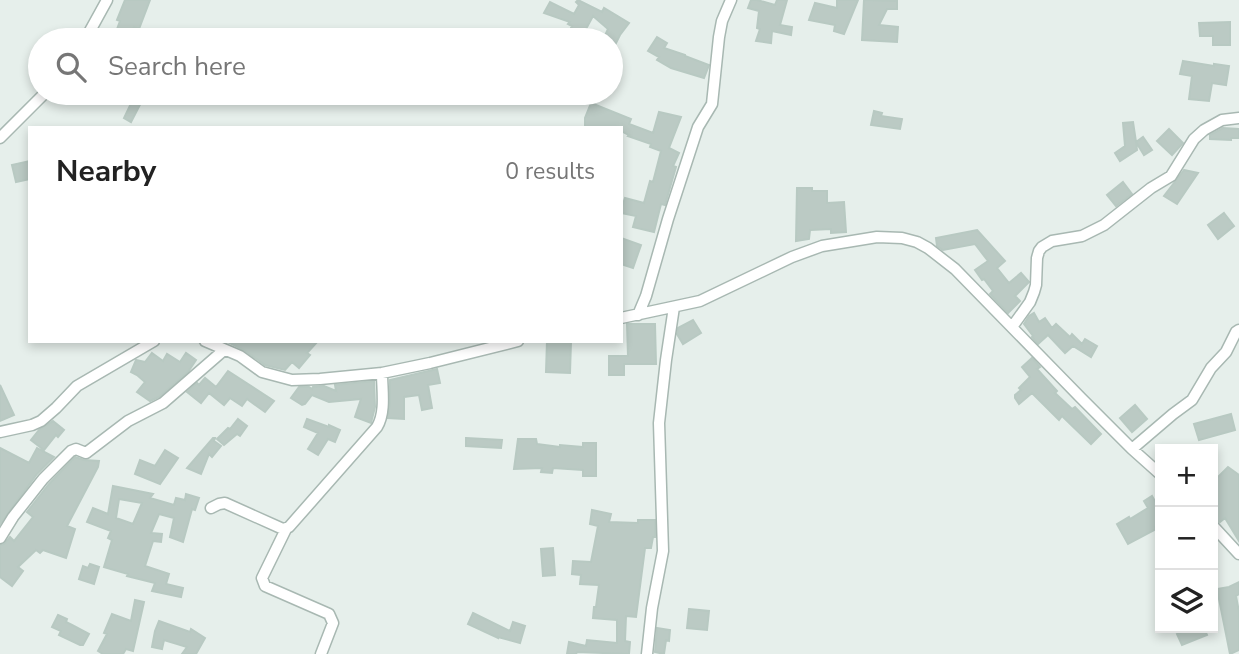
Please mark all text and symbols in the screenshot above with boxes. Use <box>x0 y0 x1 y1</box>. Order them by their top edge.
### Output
search box <box>28 28 623 105</box>
icon: search <box>52 48 90 86</box>
text: Search here <box>108 49 246 84</box>
text: Nearby <box>56 151 156 192</box>
text: 0 results <box>505 156 595 187</box>
map controls <box>1155 444 1218 633</box>
button: + <box>1155 444 1218 507</box>
button: − <box>1155 507 1218 570</box>
button: layers <box>1155 570 1218 633</box>

